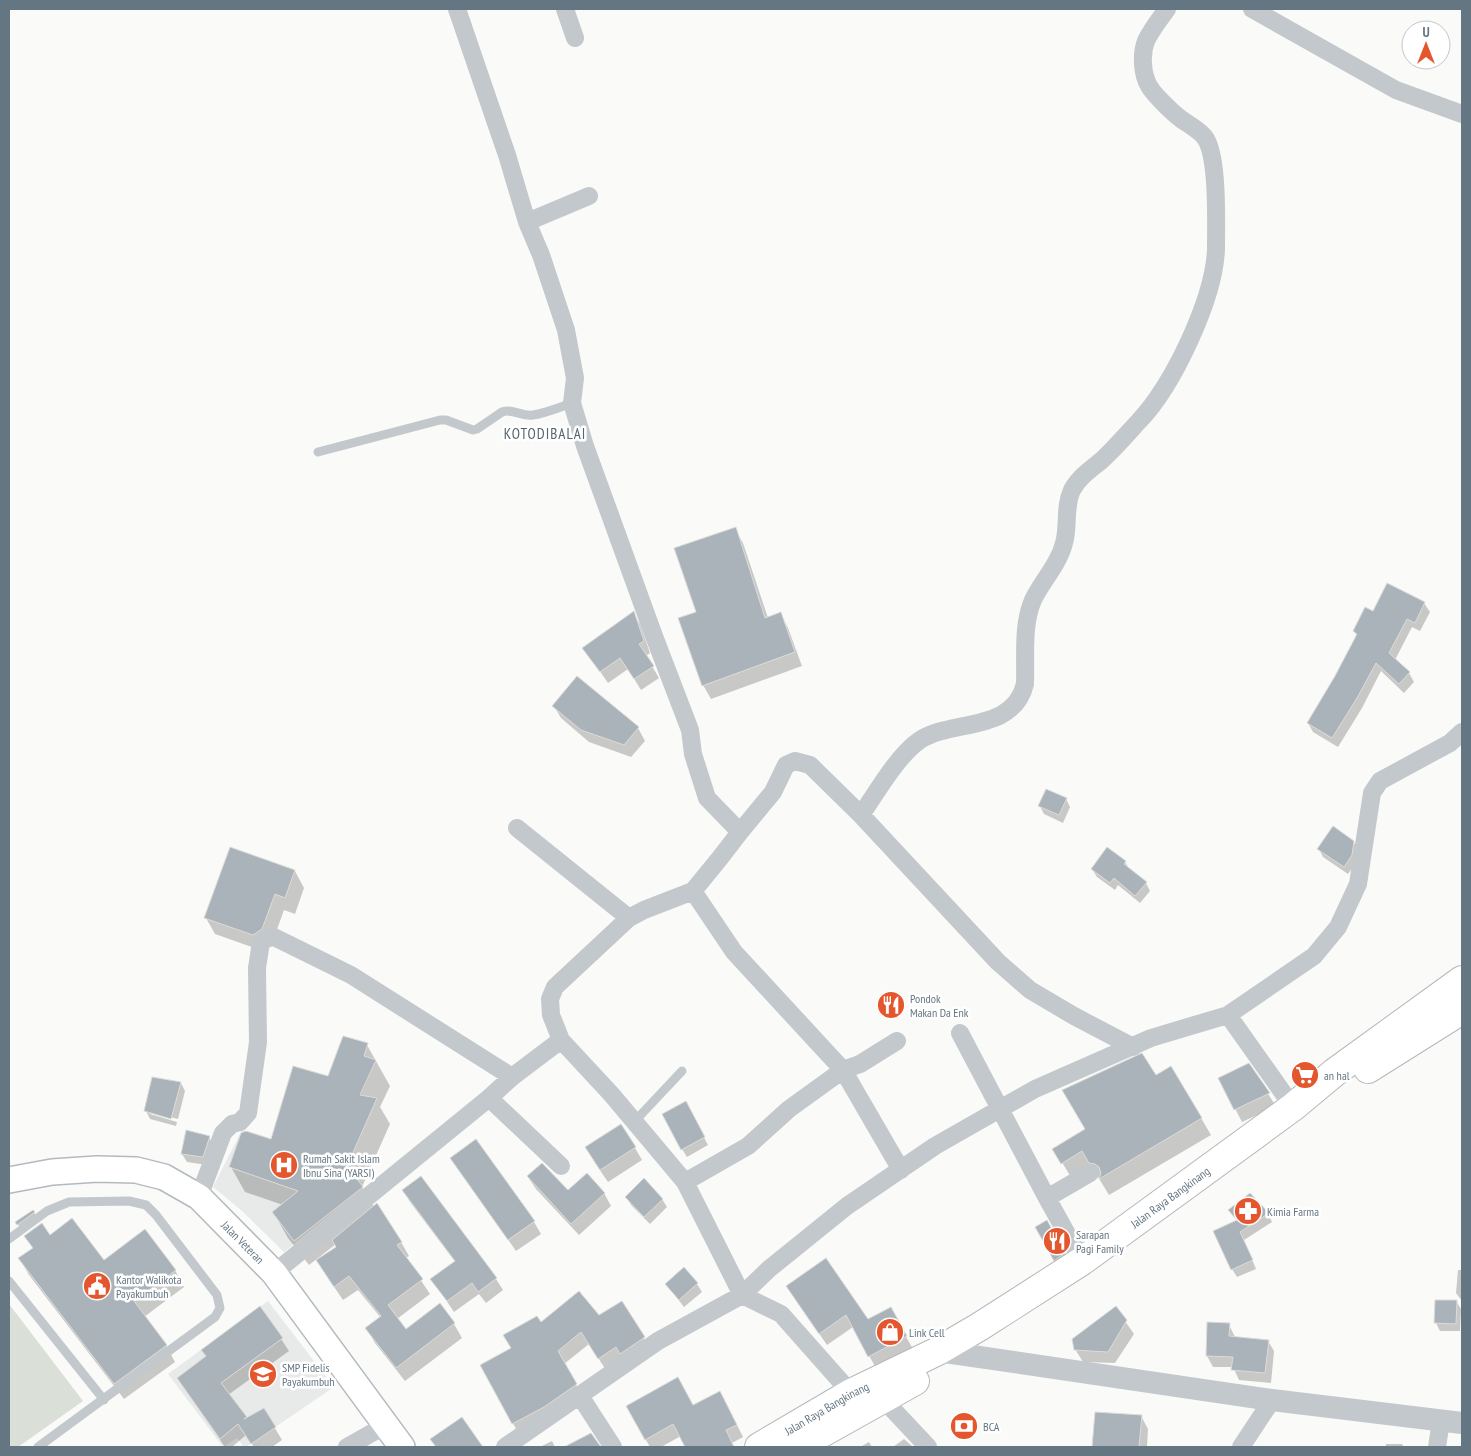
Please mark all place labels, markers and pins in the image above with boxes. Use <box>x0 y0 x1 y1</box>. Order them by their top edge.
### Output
restaurant icon: Pondok Makan Da Enk <box>876 990 906 1020</box>
place label: Pondok Makan Da Enk <box>910 991 969 1020</box>
supermarket icon: an hal <box>1290 1060 1320 1090</box>
place label: an hal <box>1324 1068 1350 1083</box>
hospital icon: Rumah Sakit Islam Ibnu Sina (YARSI) <box>269 1150 299 1180</box>
place label: Rumah Sakit Islam Ibnu Sina (YARSI) <box>303 1151 380 1180</box>
pharmacy icon: Kimia Farma <box>1233 1196 1263 1226</box>
place label: Kimia Farma <box>1267 1204 1319 1219</box>
restaurant icon: Sarapan Pagi Family <box>1042 1226 1072 1256</box>
place label: Sarapan Pagi Family <box>1076 1227 1124 1256</box>
public building icon: Kantor Walikota Payakumbuh <box>82 1271 112 1301</box>
place label: Kantor Walikota Payakumbuh <box>116 1272 182 1301</box>
shop icon: Link Cell <box>875 1317 905 1347</box>
place label: Link Cell <box>909 1325 945 1340</box>
school or university icon: SMP Fidelis Payakumbuh <box>248 1359 278 1389</box>
place label: SMP Fidelis Payakumbuh <box>282 1360 335 1389</box>
bank icon: BCA <box>949 1411 979 1441</box>
place label: BCA <box>983 1419 1000 1434</box>

